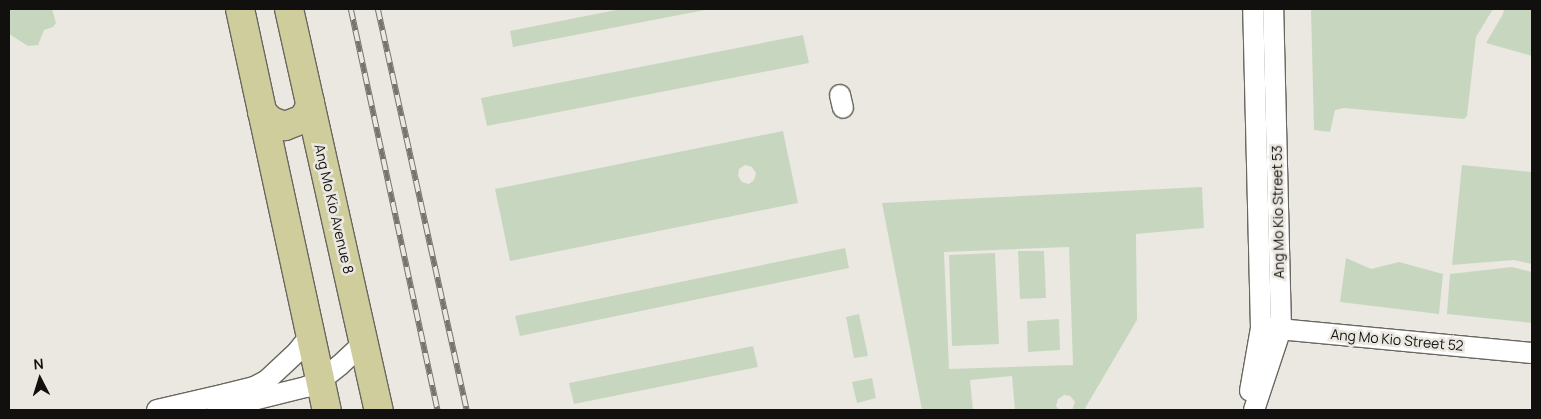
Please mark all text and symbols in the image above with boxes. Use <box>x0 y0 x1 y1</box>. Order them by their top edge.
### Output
street label: Ang Mo Kio Avenue 8 <box>311 142 357 276</box>
street label: Ang Mo Kio Street 53 <box>1268 145 1288 279</box>
street label: Ang Mo Kio Street 52 <box>1330 326 1464 354</box>
north arrow <box>15 354 65 404</box>
text: N <box>33 354 44 373</box>

